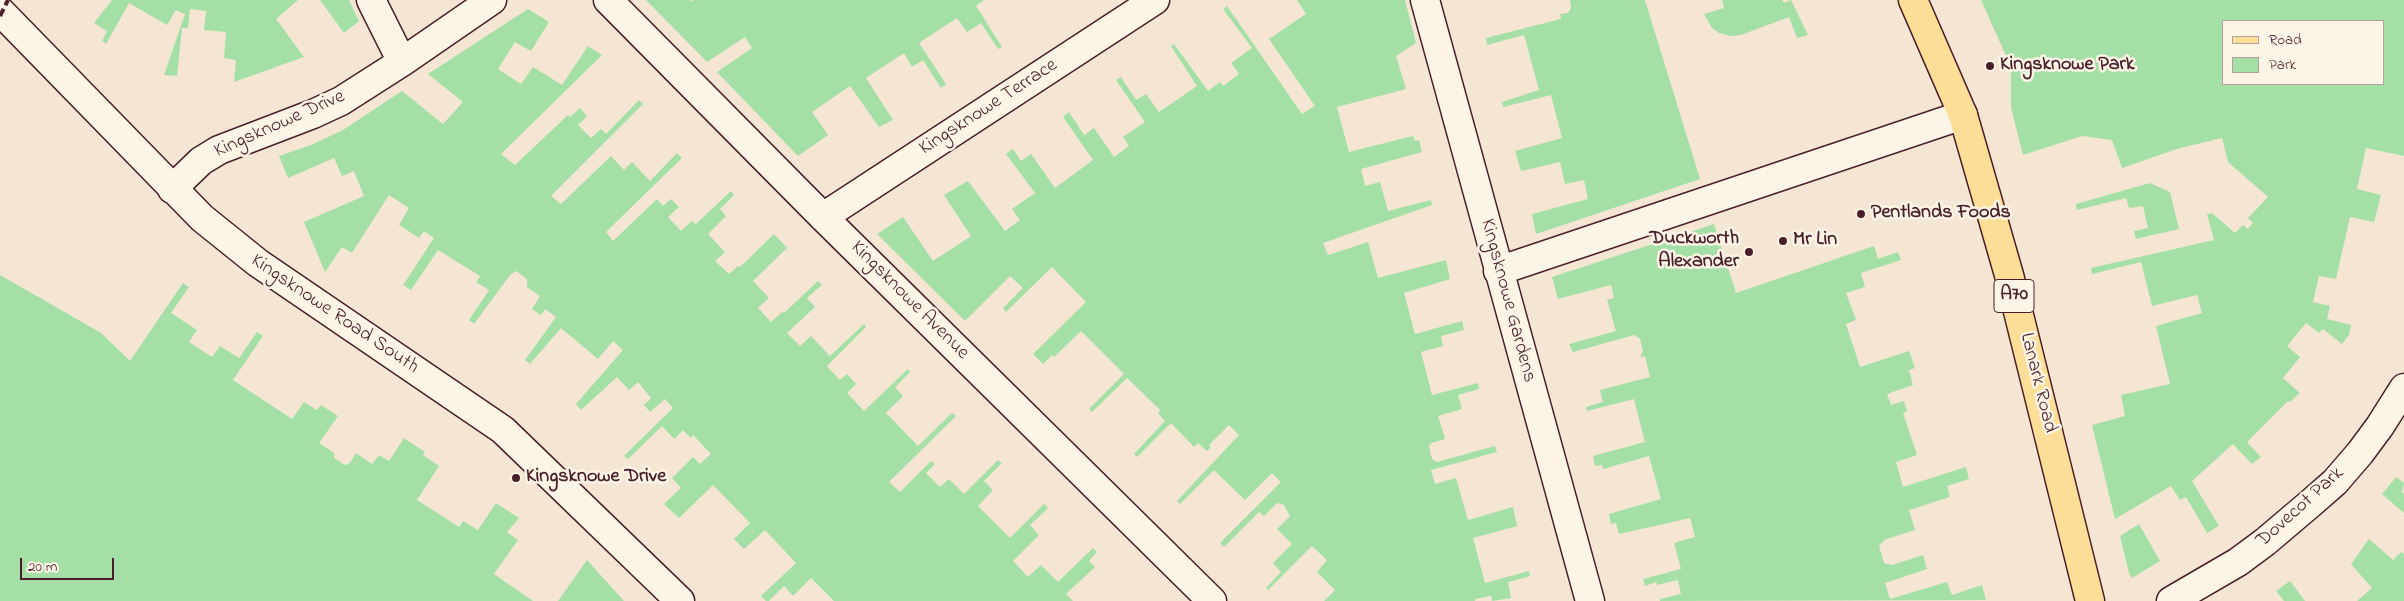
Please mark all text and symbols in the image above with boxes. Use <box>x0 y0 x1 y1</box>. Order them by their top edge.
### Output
legend <box>2222 20 2384 85</box>
text: Road <box>2269 29 2302 51</box>
street label: Kingsknowe Terrace <box>915 54 1063 162</box>
place label: Kingsknowe Park <box>2000 54 2135 78</box>
text: Park <box>2269 54 2296 76</box>
marker: Kingsknowe Park <box>1984 60 1996 72</box>
street label: Kingsknowe Drive <box>211 86 349 164</box>
place label: Pentlands Foods <box>1871 202 2011 226</box>
marker: Pentlands Foods <box>1855 208 1867 220</box>
street label: Kingsknowe Gardens <box>1474 217 1540 385</box>
place label: Duckworth Alexander <box>1650 228 1739 275</box>
place label: Mr Lin <box>1793 229 1837 253</box>
marker: Mr Lin <box>1777 235 1789 247</box>
street label: Kingsknowe Avenue <box>845 237 973 365</box>
marker: Duckworth Alexander <box>1743 246 1755 258</box>
street label: Kingsknowe Road South <box>245 250 423 380</box>
road number: A70 <box>1994 280 2034 312</box>
street label: Lanark Road <box>2013 330 2061 436</box>
street label: Dovecot Park <box>2252 462 2350 554</box>
place label: Kingsknowe Drive <box>526 466 666 490</box>
marker: Kingsknowe Drive <box>510 472 522 484</box>
scale bar <box>22 548 116 580</box>
text: 20 m <box>28 556 57 578</box>

